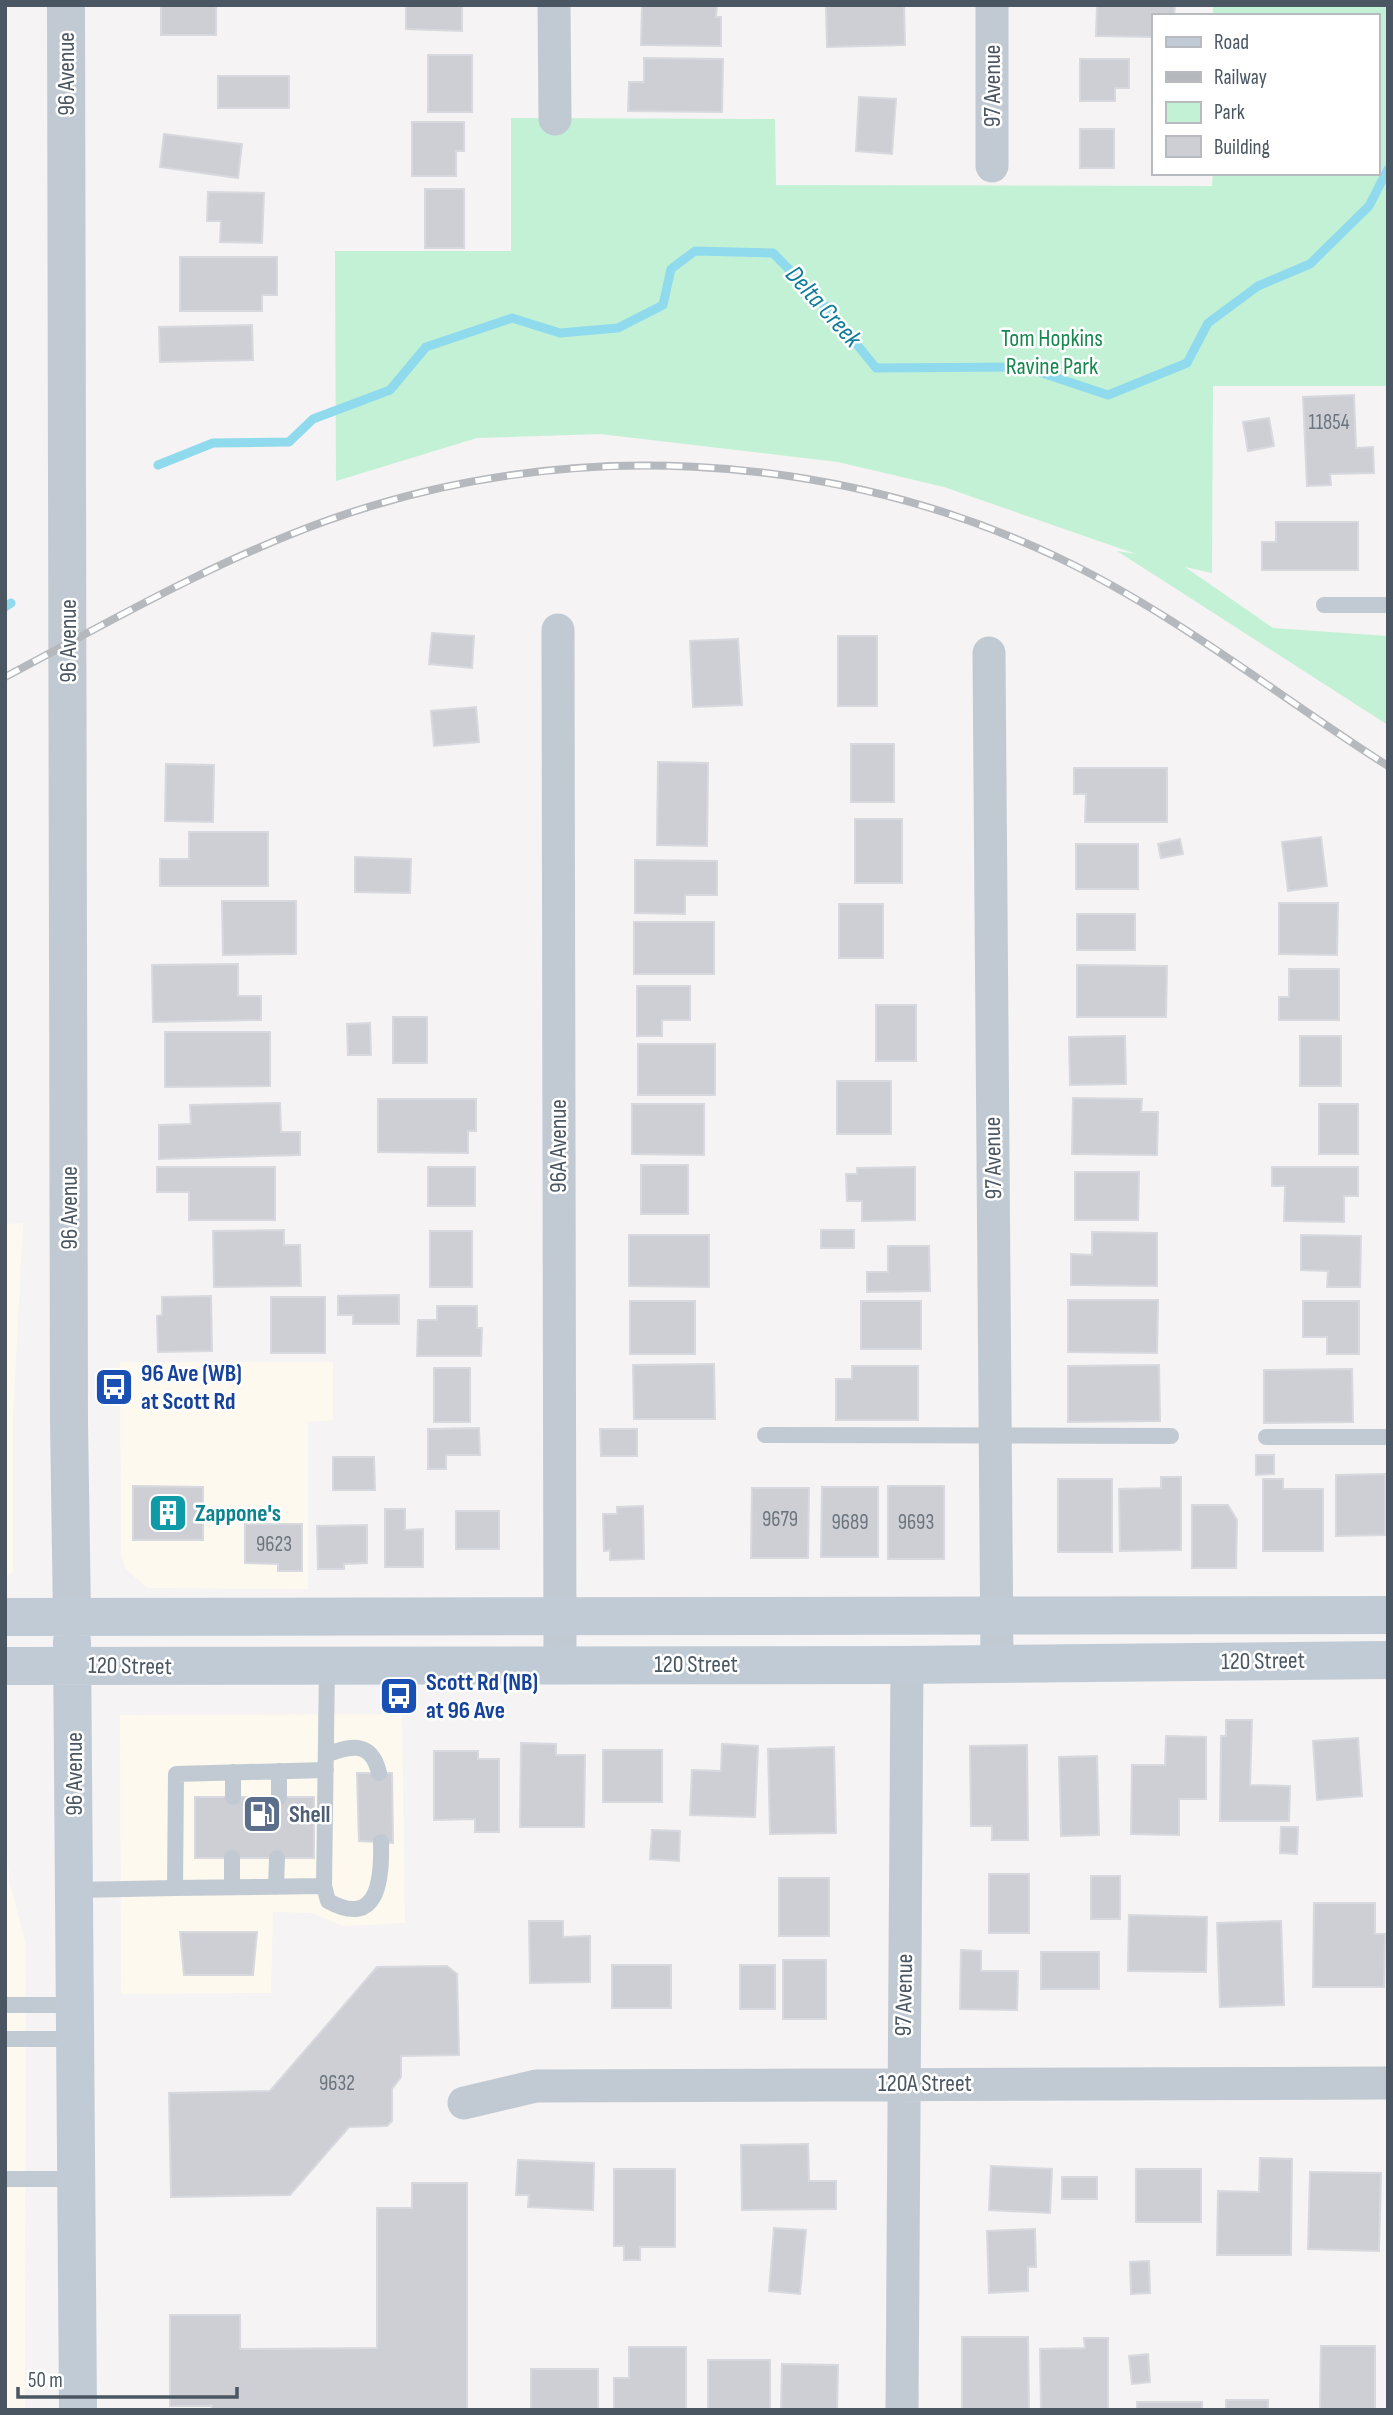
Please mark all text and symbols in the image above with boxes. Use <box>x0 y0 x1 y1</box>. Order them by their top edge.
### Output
legend <box>1152 14 1379 175</box>
text: Road <box>1214 30 1249 55</box>
street label: 96 Avenue <box>52 32 81 116</box>
street label: 97 Avenue <box>978 45 1007 127</box>
text: Railway <box>1214 65 1267 90</box>
text: Park <box>1214 100 1245 125</box>
text: Building <box>1214 135 1270 160</box>
water label: Delta Creek <box>778 260 868 355</box>
park label: Tom Hopkins Ravine Park <box>1001 324 1103 381</box>
house number: 11854 <box>1308 410 1350 435</box>
street label: 96 Avenue <box>54 599 83 683</box>
street label: 96A Avenue <box>544 1099 573 1193</box>
street label: 97 Avenue <box>978 1116 1008 1200</box>
street label: 96 Avenue <box>55 1166 84 1250</box>
place label: 96 Ave (WB) at Scott Rd <box>141 1359 242 1416</box>
bus stop icon: 96 Ave (WB) at Scott Rd <box>93 1366 135 1408</box>
building icon: Zappone's <box>147 1492 189 1534</box>
place label: Zappone's <box>195 1499 281 1528</box>
house number: 9679 <box>762 1507 798 1532</box>
house number: 9689 <box>831 1510 869 1535</box>
house number: 9693 <box>898 1510 934 1535</box>
house number: 9623 <box>256 1532 292 1557</box>
street label: 120 Street <box>1221 1646 1305 1676</box>
street label: 120 Street <box>654 1650 738 1679</box>
street label: 120 Street <box>88 1651 172 1681</box>
place label: Scott Rd (NB) at 96 Ave <box>426 1668 538 1725</box>
bus stop icon: Scott Rd (NB) at 96 Ave <box>378 1675 420 1717</box>
street label: 96 Avenue <box>60 1732 89 1816</box>
fuel station icon: Shell <box>241 1793 283 1835</box>
place label: Shell <box>289 1800 331 1829</box>
street label: 97 Avenue <box>889 1953 919 2037</box>
street label: 120A Street <box>878 2069 972 2098</box>
house number: 9632 <box>319 2071 355 2096</box>
scale bar <box>18 2356 236 2400</box>
text: 50 m <box>28 2368 63 2393</box>

